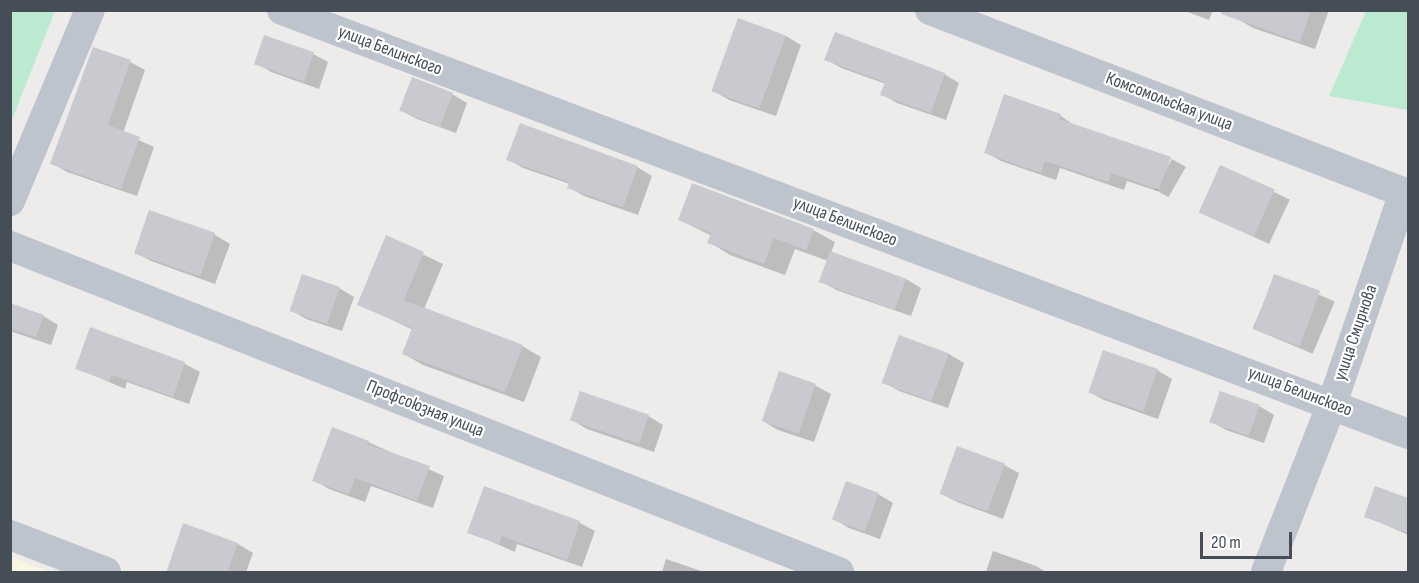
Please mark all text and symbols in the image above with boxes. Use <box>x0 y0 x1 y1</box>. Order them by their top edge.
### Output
street label: улица Белинского <box>335 21 445 81</box>
street label: Комсомольская улица <box>1103 68 1235 136</box>
street label: улица Белинского <box>790 192 900 252</box>
street label: улица Смирнова <box>1330 282 1382 384</box>
street label: улица Белинского <box>1245 362 1355 422</box>
street label: Профсоюзная улица <box>363 376 487 442</box>
scale bar <box>1203 520 1294 558</box>
text: 20 m <box>1211 532 1241 553</box>

